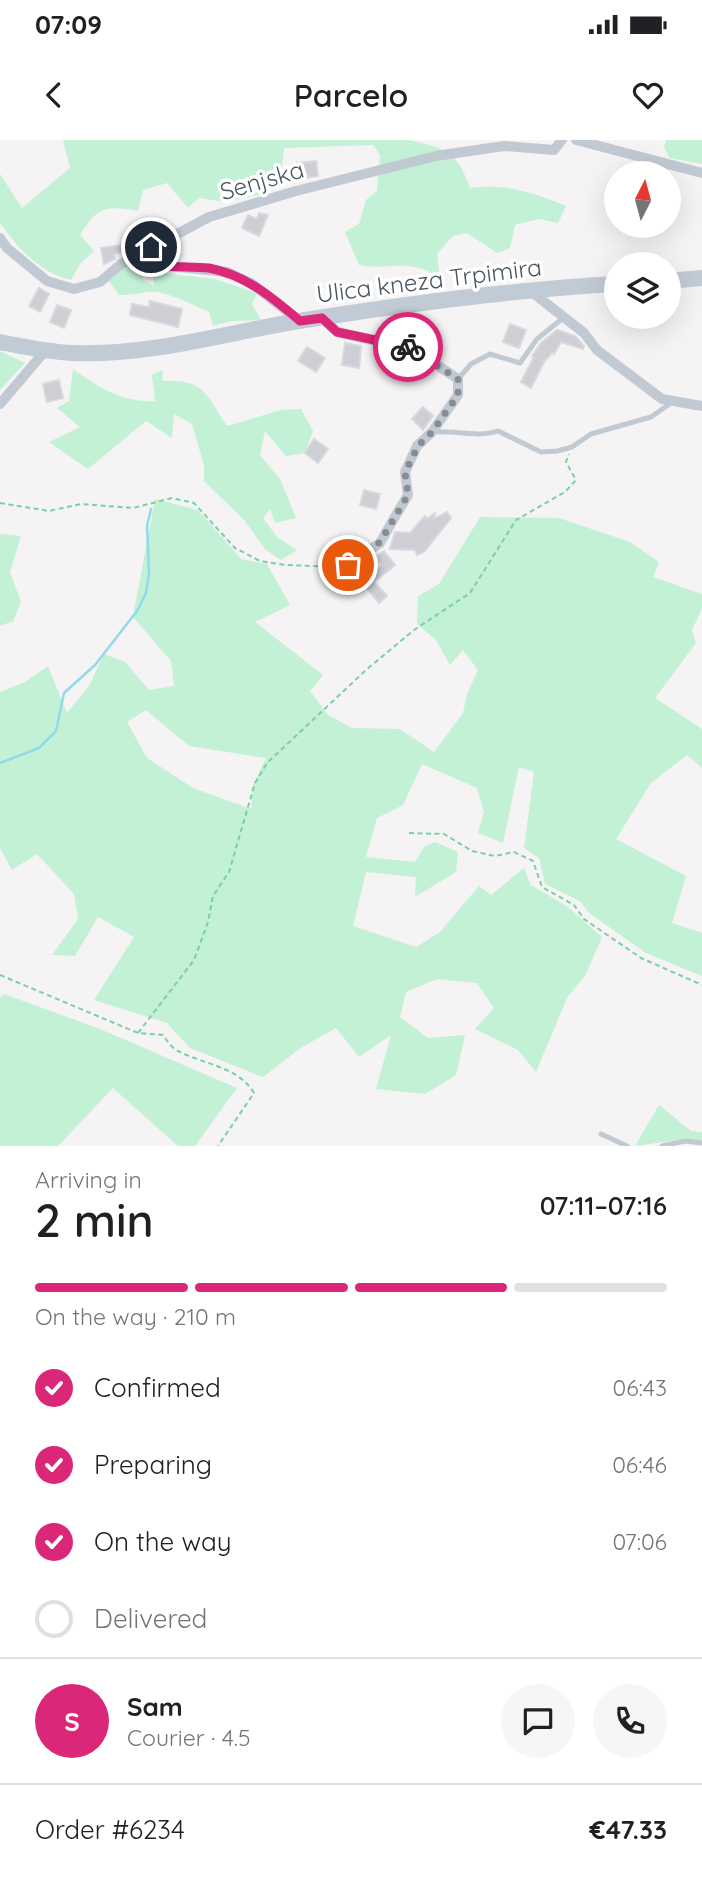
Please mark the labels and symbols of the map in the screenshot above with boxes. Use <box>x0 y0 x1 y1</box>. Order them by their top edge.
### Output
street label: Senjska <box>216 154 307 206</box>
north arrow <box>604 161 681 238</box>
pin <box>121 217 181 277</box>
street label: Ulica kneza Trpimira <box>315 251 543 309</box>
courier <box>373 312 443 382</box>
pin <box>318 535 378 595</box>

